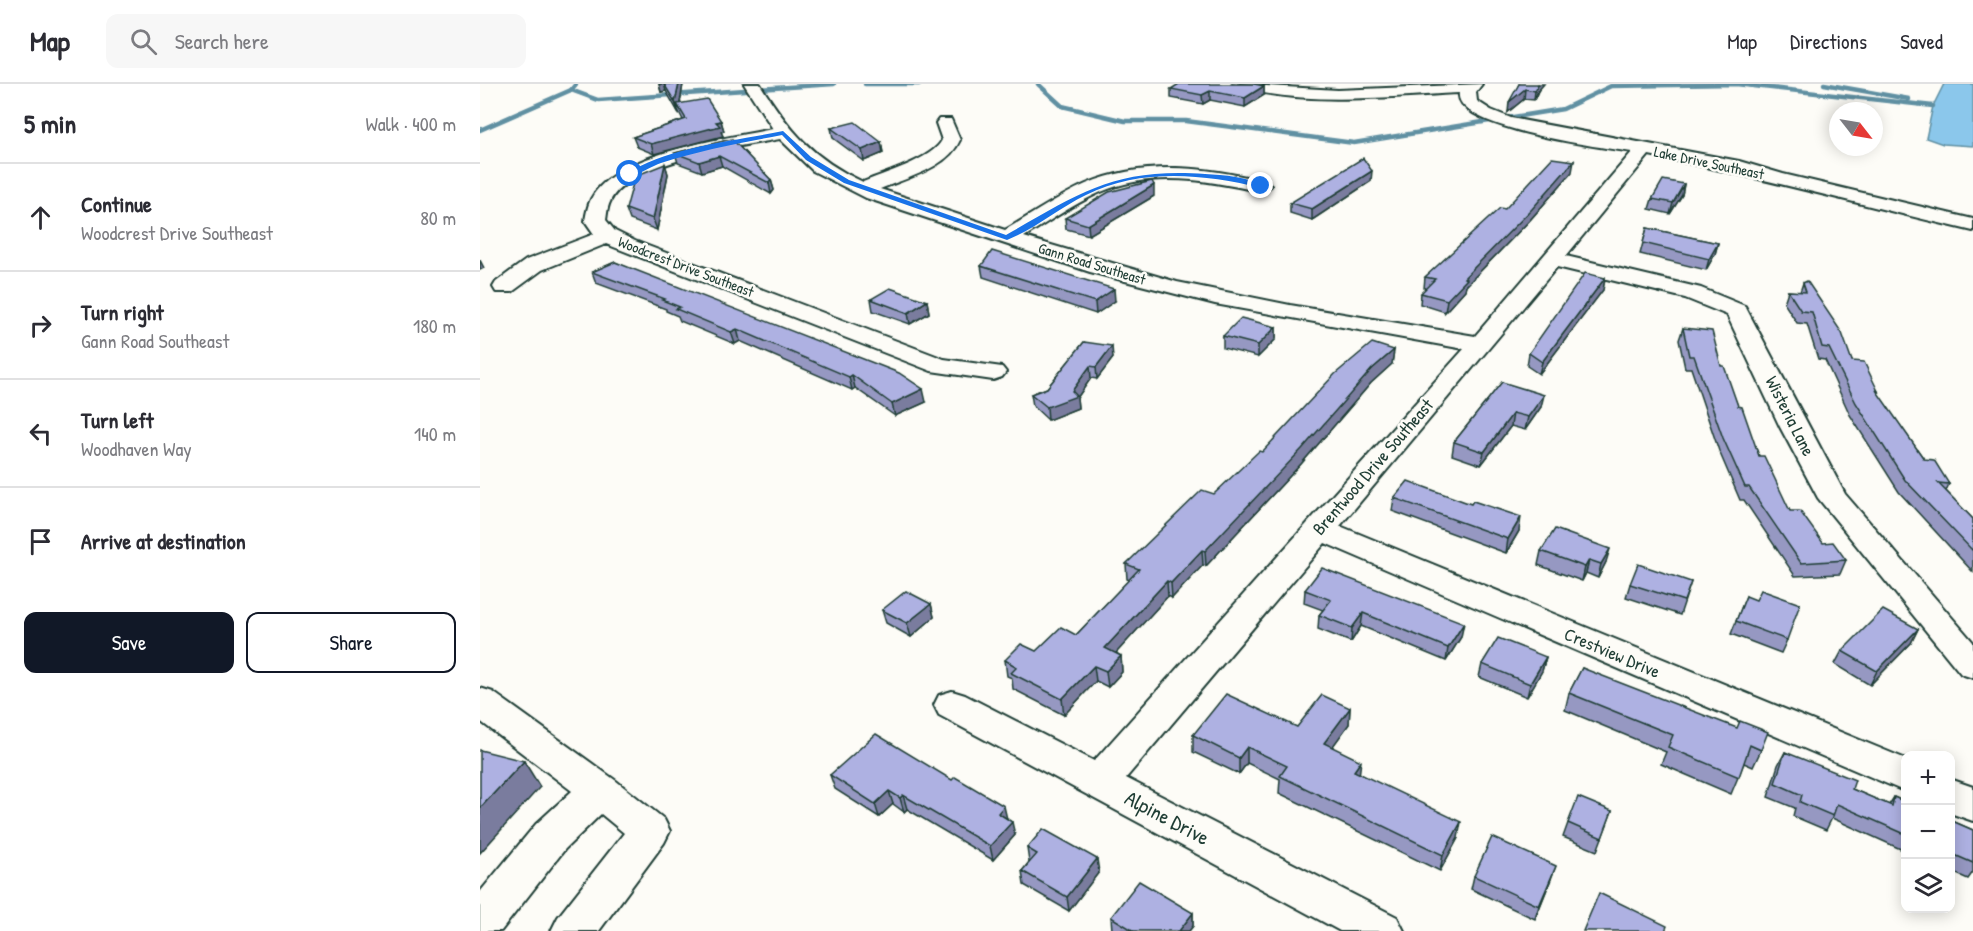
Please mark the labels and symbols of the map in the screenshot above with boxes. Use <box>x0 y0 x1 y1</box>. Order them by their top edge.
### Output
north arrow <box>1829 102 1883 156</box>
street label: Lake Drive Southeast <box>1652 141 1767 185</box>
route start <box>616 160 642 186</box>
route end <box>1247 172 1273 198</box>
street label: Woodcrest Drive Southeast <box>615 231 758 302</box>
street label: Gann Road Southeast <box>1036 237 1149 290</box>
street label: Wisteria Lane <box>1760 372 1821 460</box>
street label: Brentwood Drive Southeast <box>1306 392 1439 540</box>
street label: Crestview Drive <box>1560 621 1664 684</box>
street label: Alpine Drive <box>1120 783 1215 852</box>

